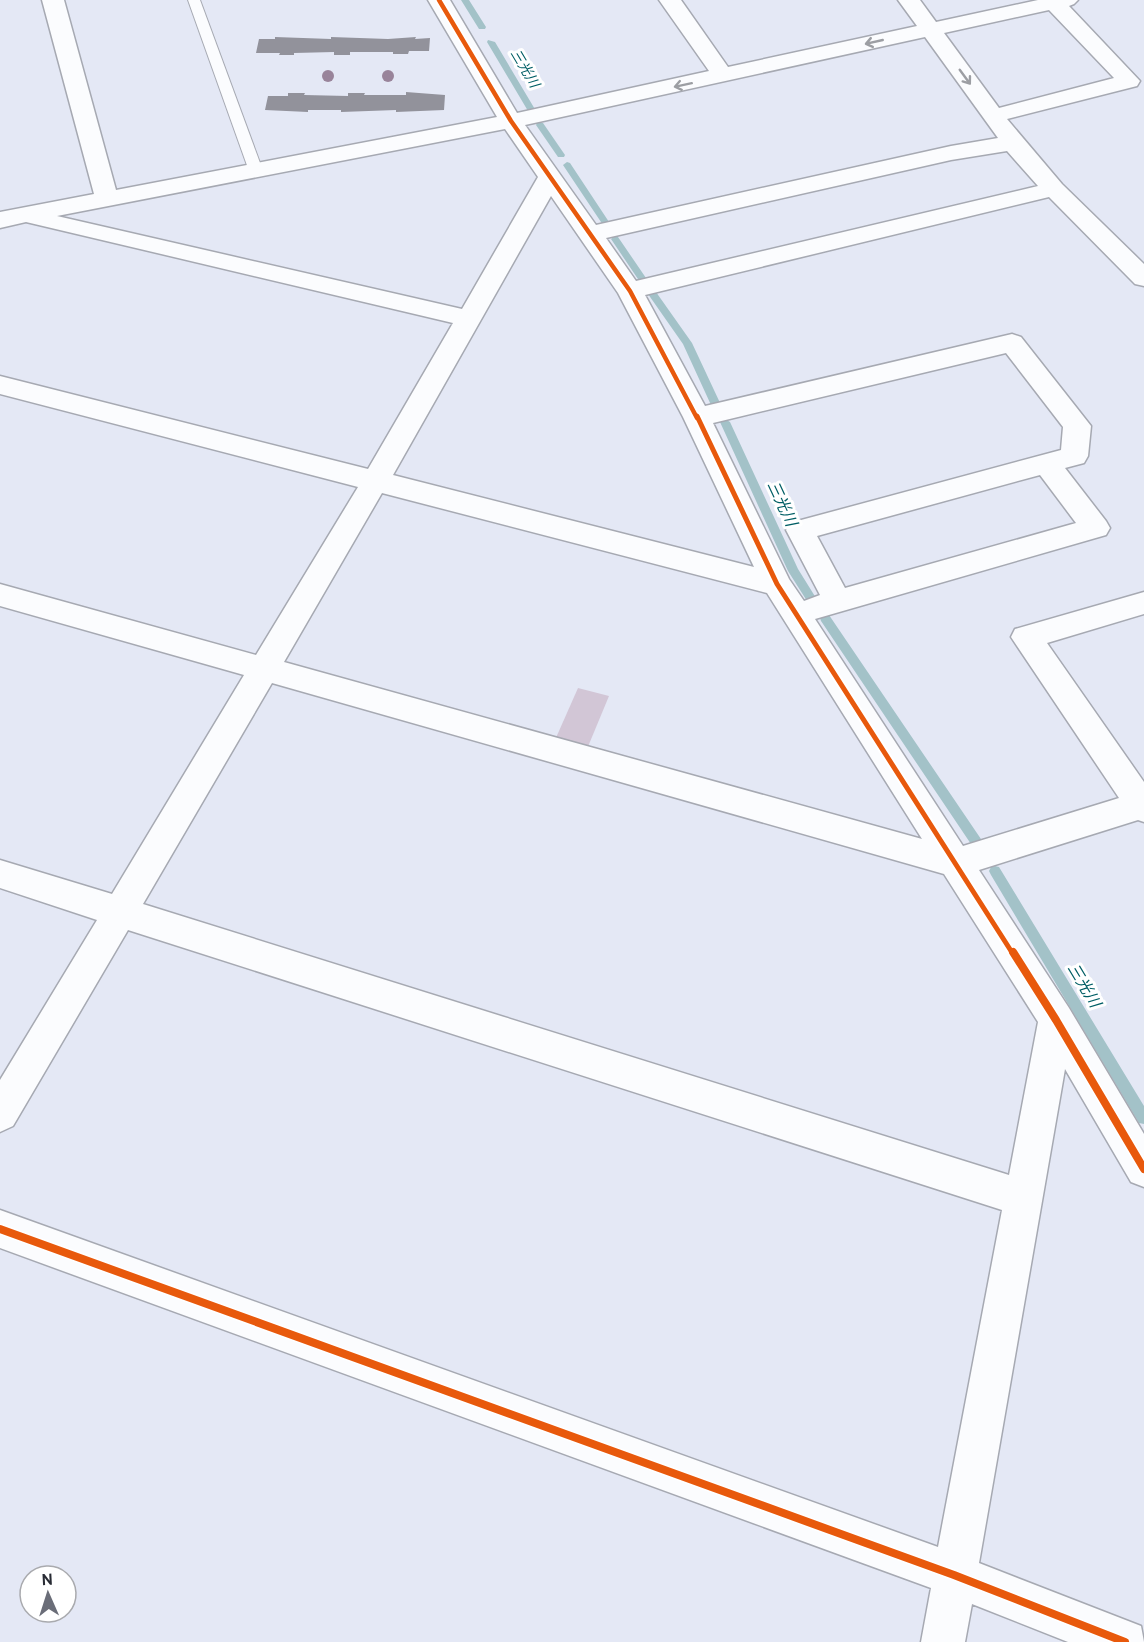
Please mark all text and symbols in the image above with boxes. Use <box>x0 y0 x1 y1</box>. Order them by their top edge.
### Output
one-way arrow <box>864 37 884 48</box>
water label: 三光川 <box>506 47 543 93</box>
one-way arrow <box>959 68 971 84</box>
one-way arrow <box>674 79 693 91</box>
water label: 三光川 <box>762 478 801 532</box>
water label: 三光川 <box>1062 960 1105 1013</box>
north arrow <box>18 1564 78 1624</box>
text: N <box>41 1571 54 1591</box>

